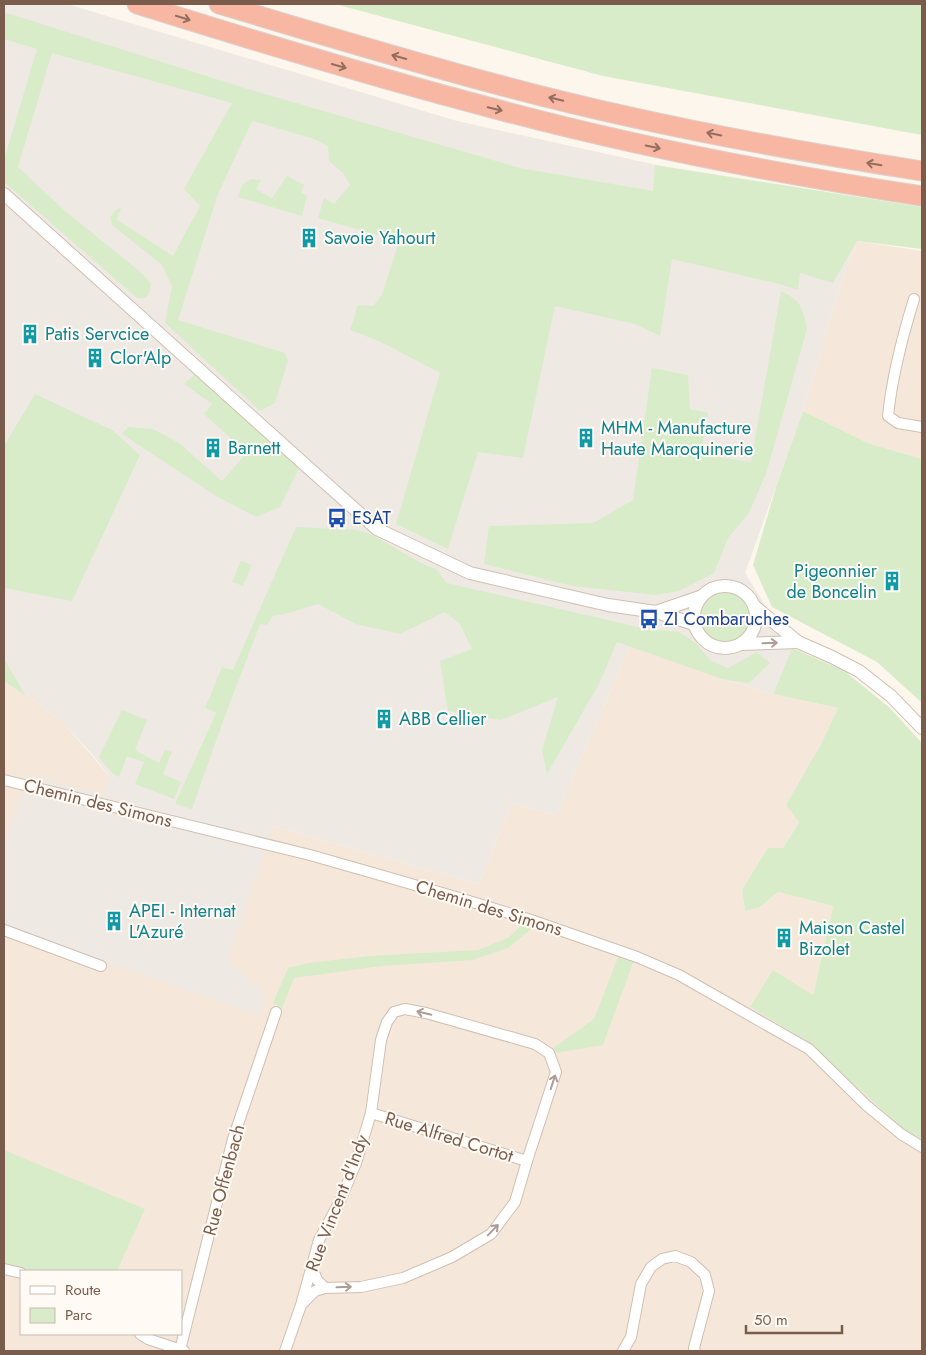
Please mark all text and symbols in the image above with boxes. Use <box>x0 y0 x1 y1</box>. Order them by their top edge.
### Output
one-way arrow <box>175 14 191 24</box>
one-way arrow <box>391 52 407 61</box>
one-way arrow <box>330 61 346 71</box>
one-way arrow <box>548 94 564 103</box>
one-way arrow <box>487 105 503 114</box>
one-way arrow <box>707 129 723 139</box>
one-way arrow <box>645 143 661 152</box>
one-way arrow <box>866 158 882 168</box>
place label: Savoie Yahourt <box>324 225 436 251</box>
building icon: Savoie Yahourt <box>298 227 320 249</box>
place label: Patis Servcice <box>45 321 149 347</box>
building icon: Patis Servcice <box>19 323 41 345</box>
place label: Clor'Alp <box>110 345 171 371</box>
building icon: Clor'Alp <box>84 347 106 369</box>
place label: MHM - Manufacture Haute Maroquinerie <box>601 415 753 462</box>
building icon: MHM - Manufacture Haute Maroquinerie <box>575 427 597 449</box>
place label: Barnett <box>228 435 281 461</box>
building icon: Barnett <box>202 437 224 459</box>
place label: ESAT <box>352 505 391 531</box>
bus stop icon: ESAT <box>326 507 348 529</box>
place label: Pigeonnier de Boncelin <box>787 558 878 605</box>
building icon: Pigeonnier de Boncelin <box>881 570 903 592</box>
place label: ZI Combaruches <box>664 606 789 632</box>
bus stop icon: ZI Combaruches <box>638 608 660 630</box>
one-way arrow <box>761 638 777 648</box>
place label: ABB Cellier <box>399 706 487 732</box>
building icon: ABB Cellier <box>373 708 395 730</box>
street label: Chemin des Simons <box>21 772 175 834</box>
street label: Chemin des Simons <box>413 873 565 943</box>
place label: APEI - Internat L'Azuré <box>129 898 236 945</box>
building icon: APEI - Internat L'Azuré <box>103 910 125 932</box>
place label: Maison Castel Bizolet <box>799 915 905 962</box>
building icon: Maison Castel Bizolet <box>773 927 795 949</box>
one-way arrow <box>417 1008 433 1017</box>
one-way arrow <box>548 1074 558 1090</box>
street label: Rue Alfred Cortot <box>382 1105 517 1169</box>
street label: Rue Offenbach <box>197 1121 251 1239</box>
street label: Rue Vincent d'Indy <box>299 1131 375 1275</box>
one-way arrow <box>487 1224 498 1237</box>
legend <box>20 1270 182 1335</box>
text: Route <box>65 1279 101 1301</box>
one-way arrow <box>335 1282 351 1292</box>
scale bar <box>746 1302 842 1334</box>
text: Parc <box>65 1304 92 1326</box>
text: 50 m <box>754 1309 788 1331</box>

